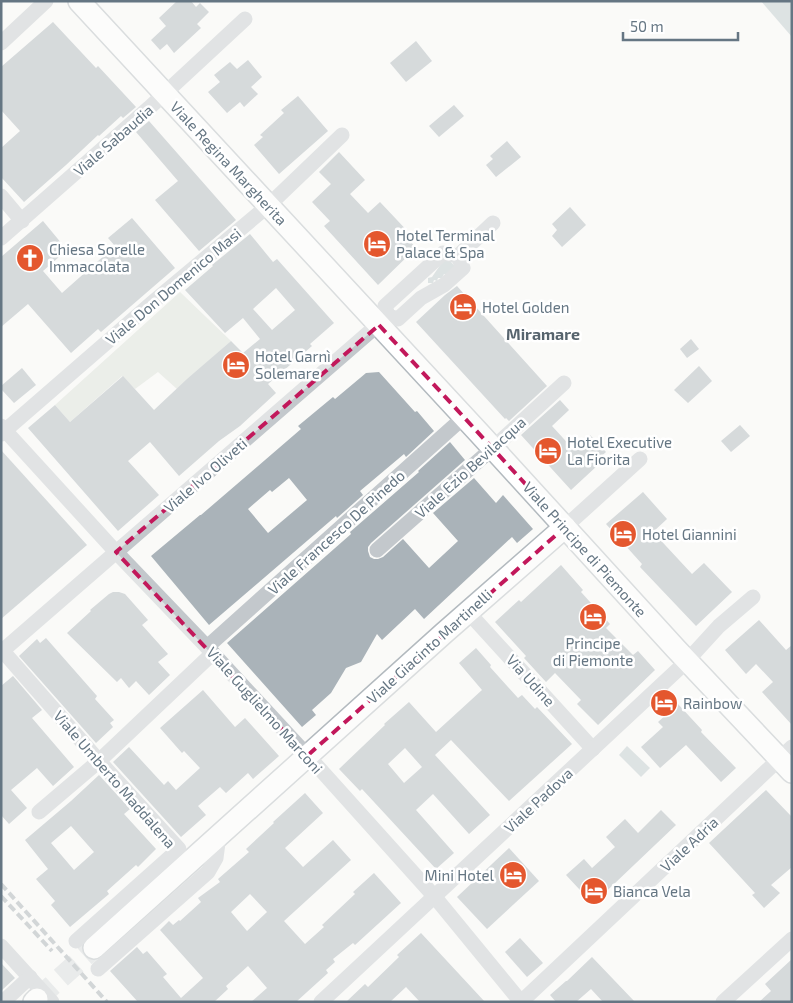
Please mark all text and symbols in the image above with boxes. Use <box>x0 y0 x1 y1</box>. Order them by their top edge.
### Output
scale bar <box>623 10 738 42</box>
text: 50 m <box>630 17 664 35</box>
street label: Viale Regina Margherita <box>167 97 291 229</box>
street label: Viale Sabaudia <box>70 101 156 179</box>
street label: Viale Don Domenico Masi <box>102 224 244 348</box>
place label: Hotel Terminal Palace & Spa <box>396 226 495 261</box>
hotel icon: Hotel Terminal Palace & Spa <box>362 229 392 259</box>
place label: Chiesa Sorelle Immacolata <box>49 240 145 275</box>
church icon: Chiesa Sorelle Immacolata <box>15 243 45 273</box>
hotel icon: Hotel Golden <box>448 292 478 322</box>
place label: Hotel Golden <box>482 298 569 316</box>
district label: Miramare <box>506 324 580 343</box>
place label: Hotel Garnì Solemare <box>255 347 331 382</box>
hotel icon: Hotel Garnì Solemare <box>221 350 251 380</box>
street label: Viale Ezio Bevilacqua <box>411 413 529 521</box>
place label: Hotel Executive La Fiorita <box>567 433 672 468</box>
street label: Viale Ivo Oliveti <box>160 434 250 516</box>
hotel icon: Hotel Executive La Fiorita <box>533 436 563 466</box>
street label: Viale Francesco De Pinedo <box>264 466 408 598</box>
street label: Viale Principe di Piemonte <box>519 478 651 620</box>
hotel icon: Hotel Giannini <box>608 519 638 549</box>
place label: Hotel Giannini <box>642 525 737 543</box>
street label: Viale Giacinto Martinelli <box>363 585 495 707</box>
hotel icon: Principe di Piemonte <box>578 602 608 632</box>
place label: Principe di Piemonte <box>553 634 633 669</box>
street label: Viale Guglielmo Marconi <box>203 643 327 777</box>
street label: Via Udine <box>503 650 559 710</box>
hotel icon: Rainbow <box>649 688 679 718</box>
place label: Rainbow <box>683 694 742 712</box>
street label: Viale Umberto Maddalena <box>50 706 180 852</box>
street label: Viale Padova <box>500 764 576 836</box>
street label: Viale Adria <box>656 813 722 875</box>
hotel icon: Mini Hotel <box>498 860 528 890</box>
place label: Mini Hotel <box>425 866 495 884</box>
hotel icon: Bianca Vela <box>579 876 609 906</box>
place label: Bianca Vela <box>613 882 691 900</box>

